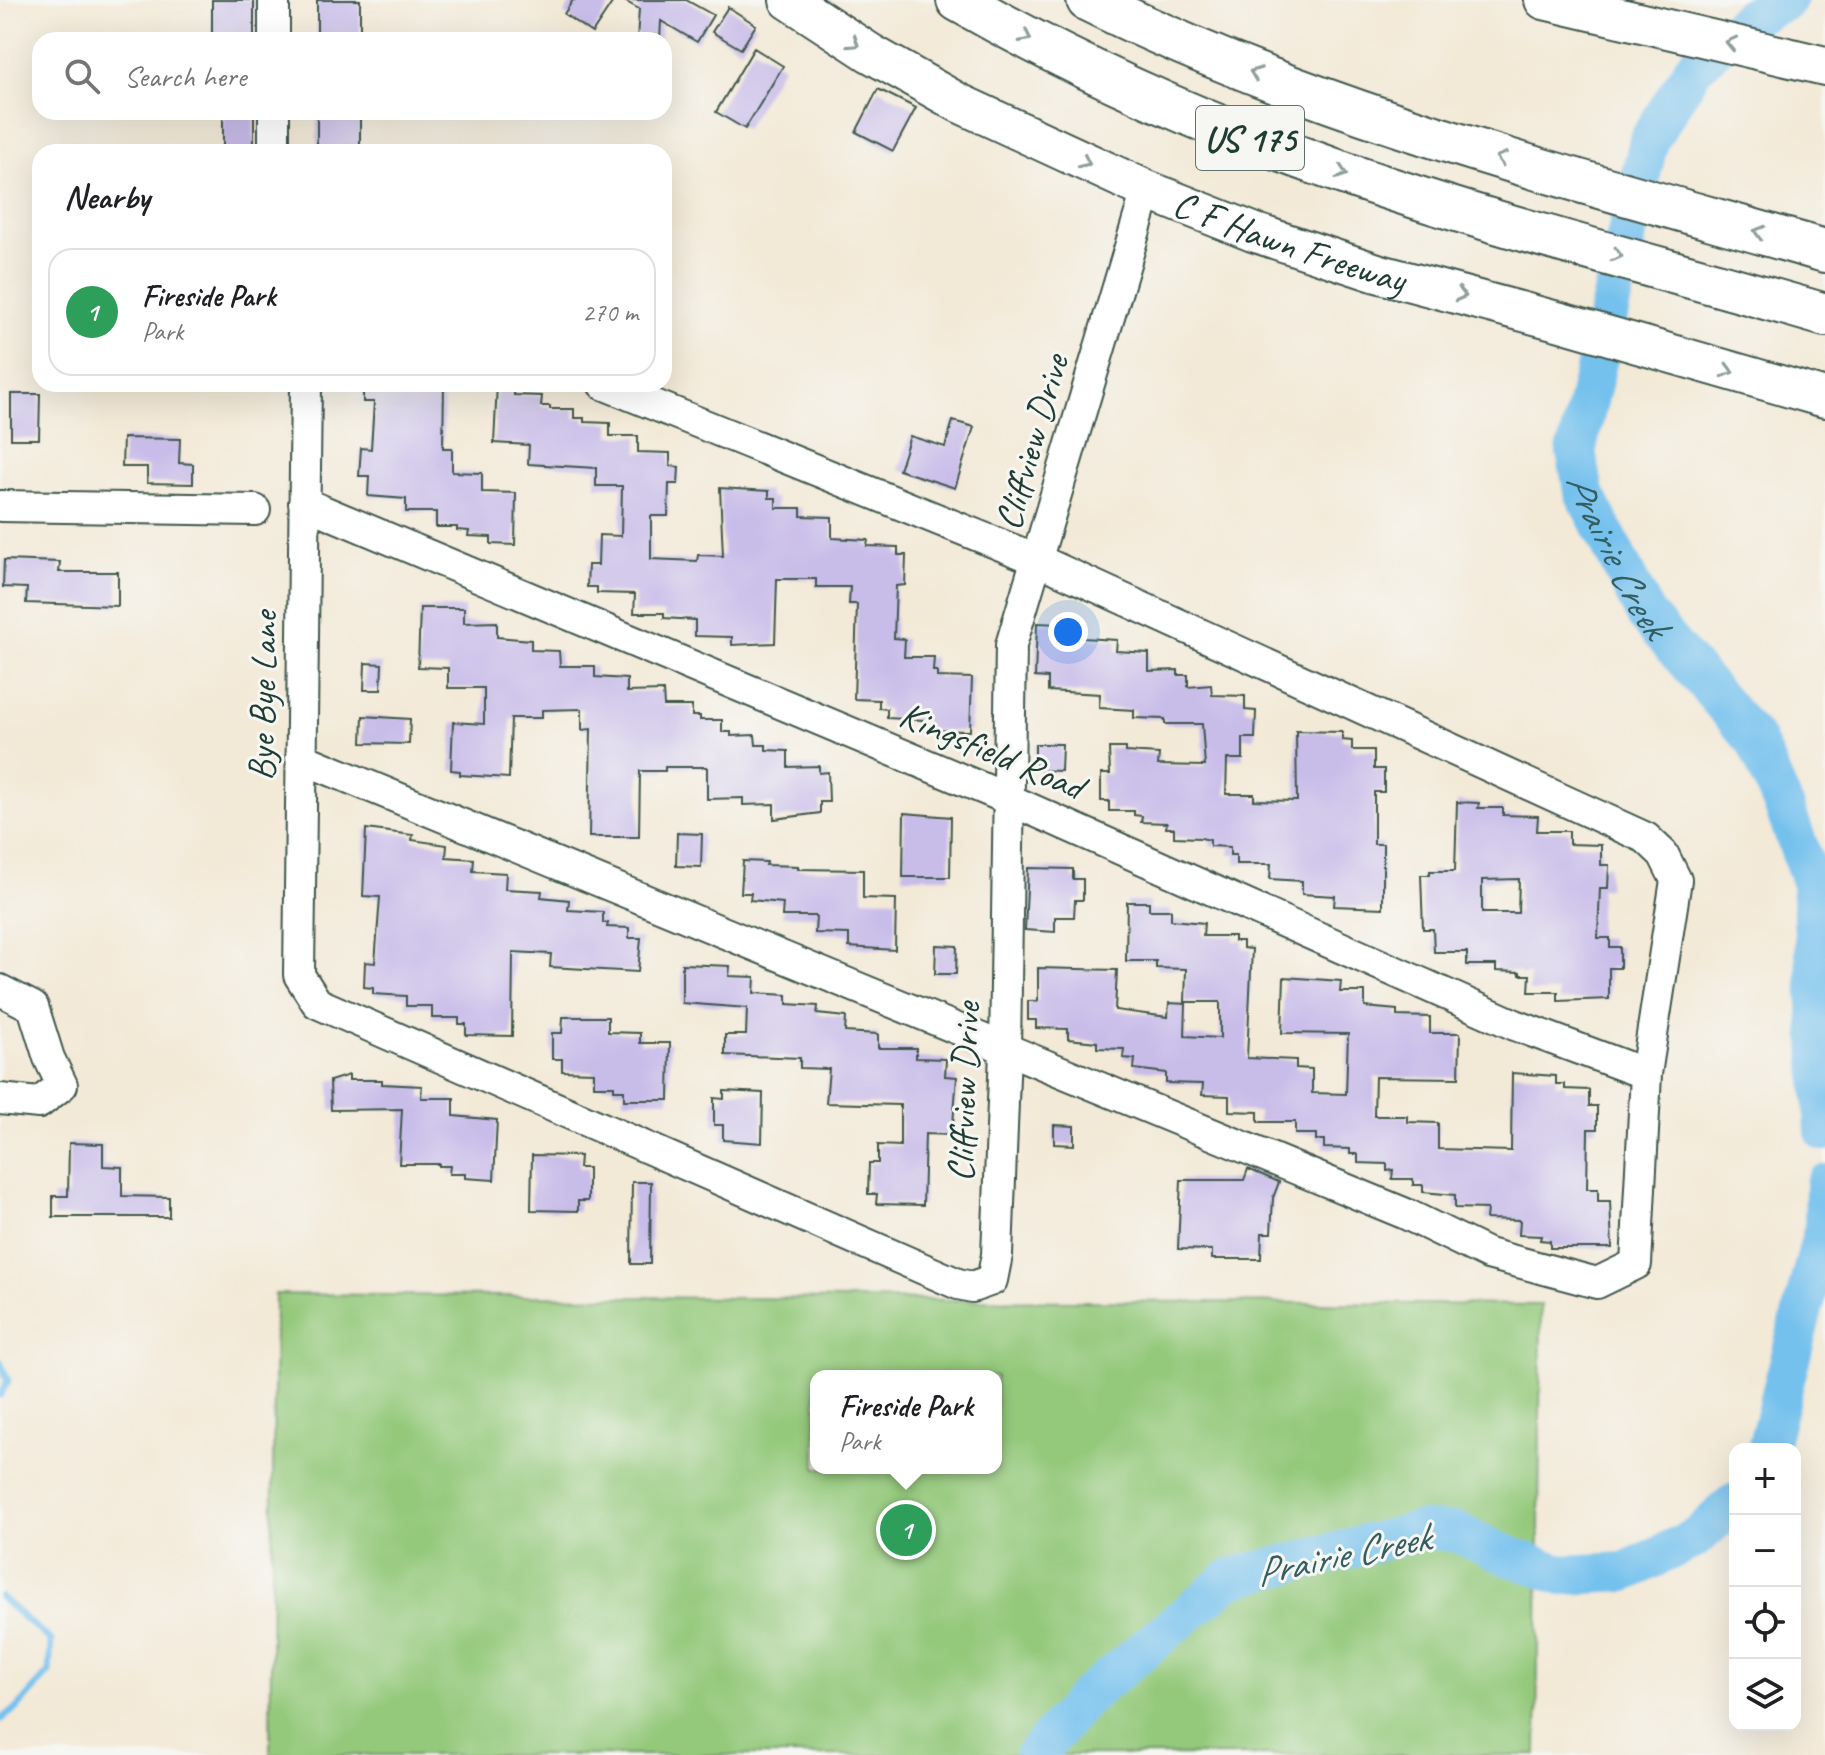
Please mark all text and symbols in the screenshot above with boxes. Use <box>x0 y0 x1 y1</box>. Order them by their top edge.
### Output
one-way arrow <box>1018 28 1033 43</box>
search box <box>32 32 672 120</box>
one-way arrow <box>846 33 860 48</box>
one-way arrow <box>1724 36 1738 53</box>
icon: search <box>60 54 104 98</box>
text: Search here <box>124 57 246 95</box>
one-way arrow <box>1249 66 1263 83</box>
road number: US 175 <box>1196 106 1304 170</box>
one-way arrow <box>1494 151 1508 167</box>
one-way arrow <box>1077 152 1091 168</box>
one-way arrow <box>1334 163 1348 179</box>
text: Nearby <box>64 175 150 218</box>
street label: C F Hawn Freeway <box>1167 180 1414 304</box>
one-way arrow <box>1752 224 1766 241</box>
one-way arrow <box>1610 246 1624 262</box>
text: Fireside Park <box>142 277 276 315</box>
one-way arrow <box>1454 286 1468 303</box>
text: 1 <box>86 296 98 329</box>
text: 270 m <box>582 296 638 329</box>
text: Park <box>142 315 183 348</box>
street label: Cliffview Drive <box>984 347 1080 535</box>
one-way arrow <box>1721 361 1735 378</box>
water label: Prairie Creek <box>1555 471 1682 653</box>
street label: Bye Bye Lane <box>238 608 288 781</box>
your location <box>1048 612 1088 652</box>
street label: Kingsfield Road <box>893 691 1096 812</box>
street label: Cliffview Drive <box>937 999 990 1183</box>
popup <box>810 1370 1002 1474</box>
text: Fireside Park <box>839 1387 973 1425</box>
text: Park <box>839 1425 880 1458</box>
map controls <box>1729 1443 1801 1731</box>
button: + <box>1729 1443 1801 1515</box>
pin: 1 <box>880 1500 932 1560</box>
water label: Prairie Creek <box>1251 1511 1440 1598</box>
button: − <box>1729 1515 1801 1587</box>
button: locate <box>1729 1587 1801 1659</box>
button: layers <box>1729 1659 1801 1731</box>

